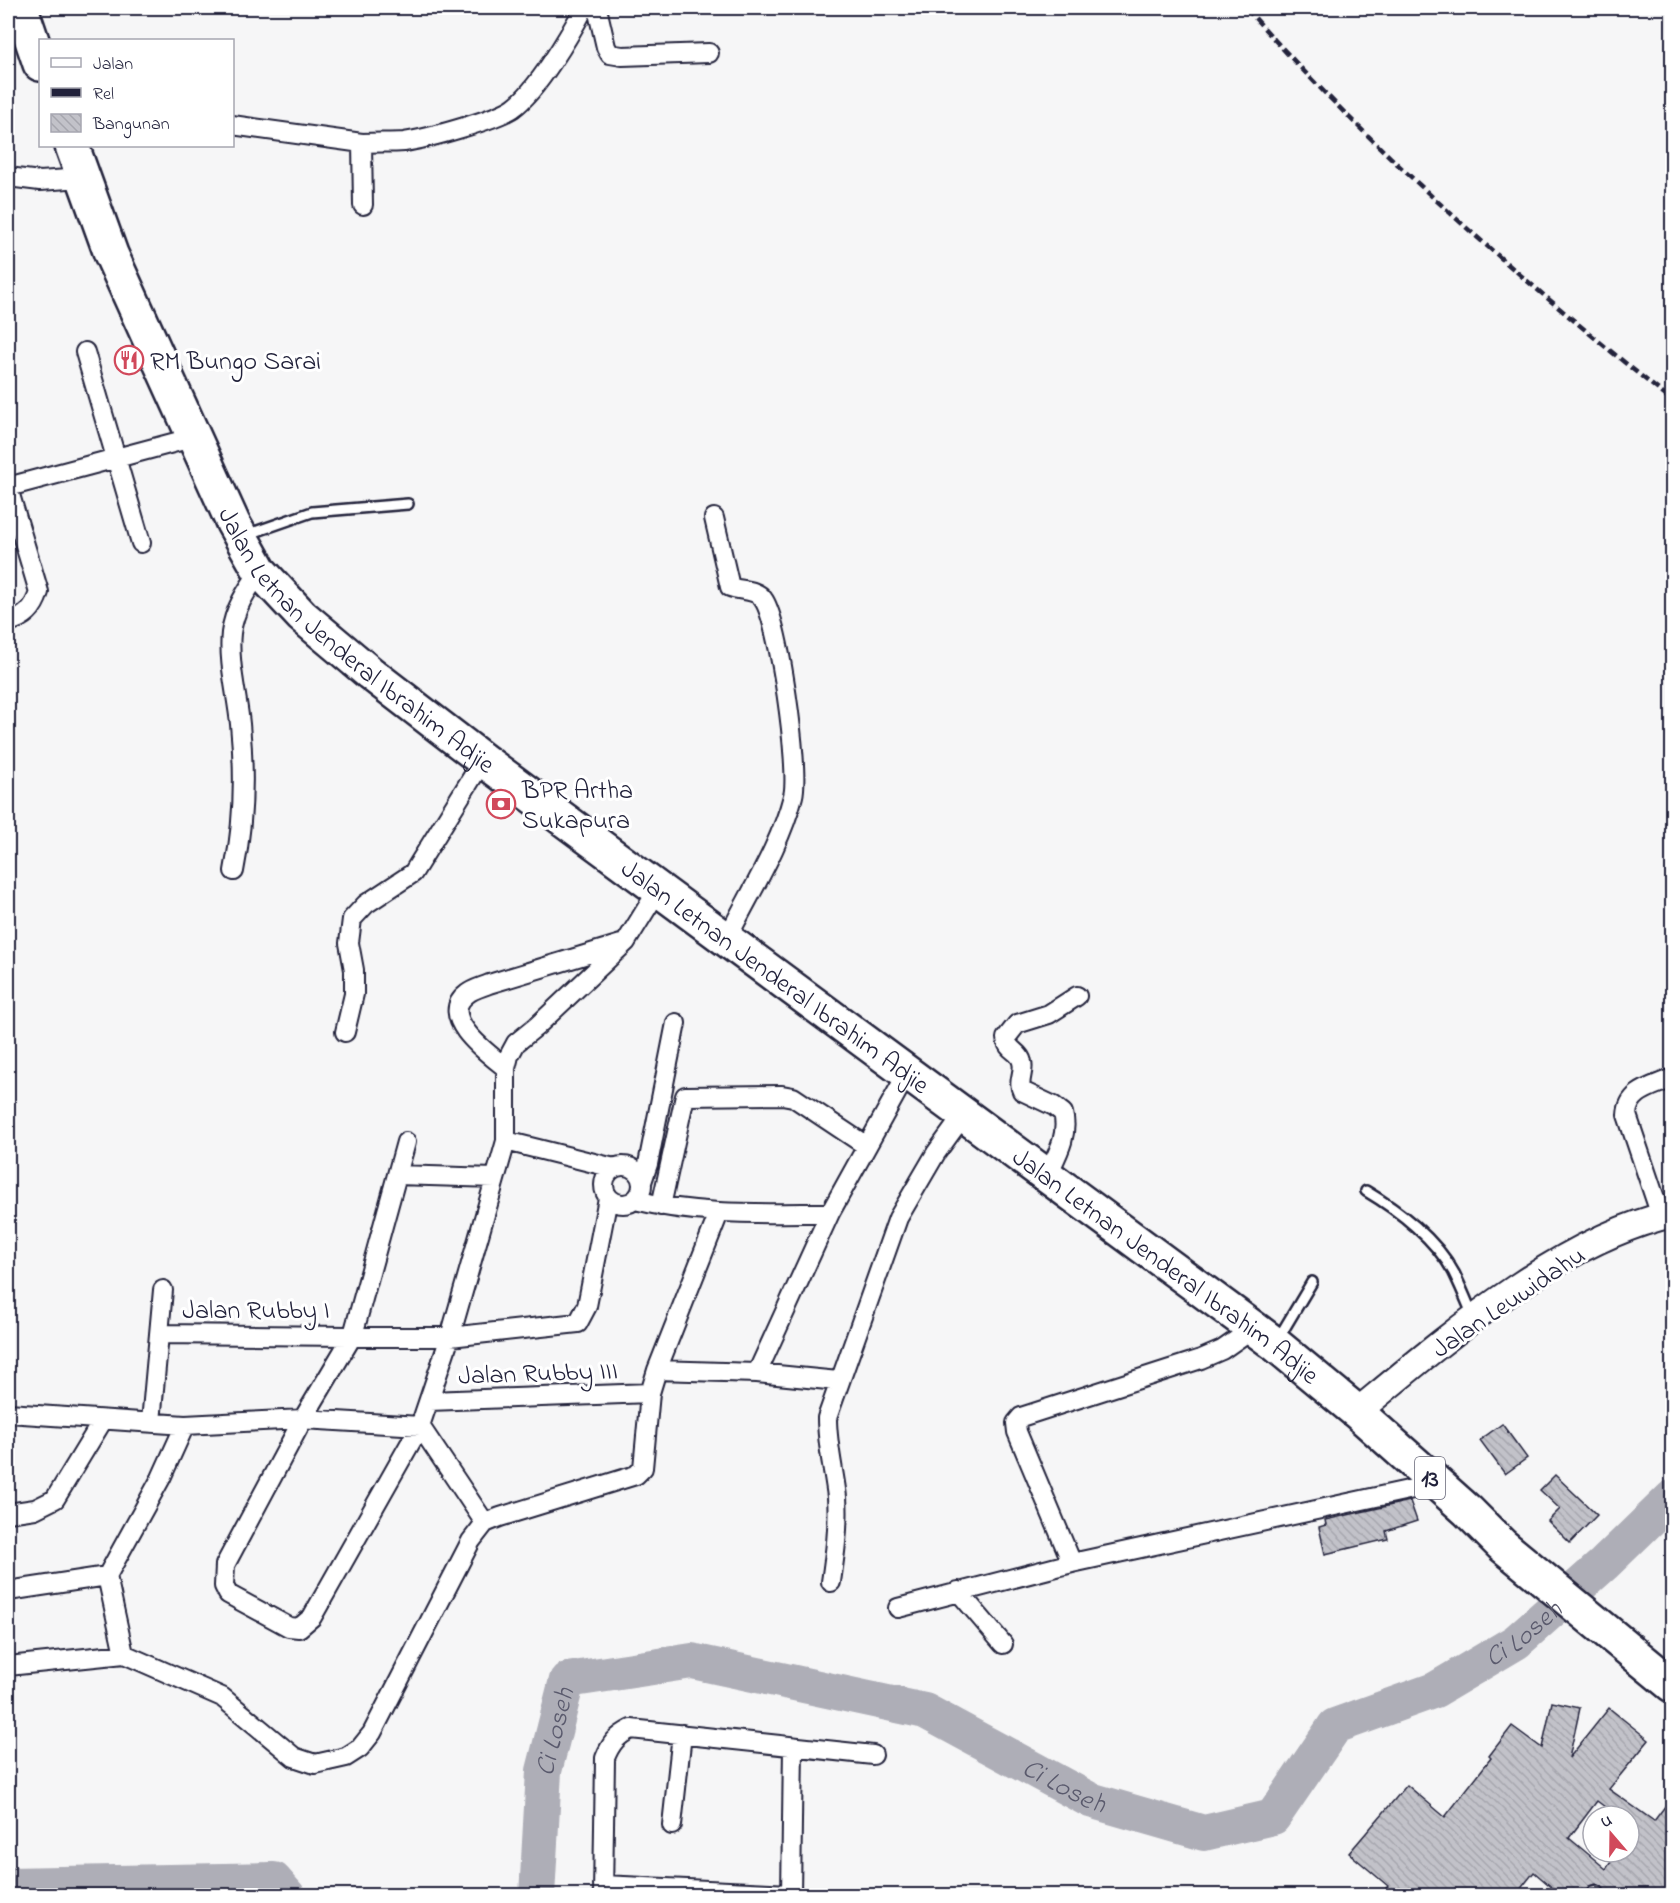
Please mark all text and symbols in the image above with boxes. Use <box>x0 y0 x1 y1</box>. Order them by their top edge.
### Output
legend <box>39 39 234 147</box>
text: Jalan <box>93 52 133 78</box>
text: Rel <box>93 82 114 108</box>
text: Bangunan <box>92 112 170 139</box>
restaurant icon: RM Bungo Sarai <box>113 344 145 376</box>
place label: RM Bungo Sarai <box>150 344 321 382</box>
street label: Jalan Letnan Jenderal Ibrahim Adjie <box>206 502 502 785</box>
place label: BPR Artha Sukapura <box>521 773 633 841</box>
bank icon: BPR Artha Sukapura <box>485 788 517 820</box>
street label: Jalan Letnan Jenderal Ibrahim Adjie <box>612 852 937 1105</box>
street label: Jalan Letnan Jenderal Ibrahim Adjie <box>1003 1140 1327 1395</box>
street label: Jalan Leuwidahu <box>1425 1238 1594 1369</box>
street label: Jalan Rubby I <box>182 1293 330 1331</box>
street label: Jalan Rubby III <box>458 1353 619 1397</box>
road number: 13 <box>1415 1457 1445 1499</box>
water label: Ci Loseh <box>1478 1592 1573 1678</box>
water label: Ci Loseh <box>527 1683 587 1780</box>
water label: Ci Loseh <box>1015 1750 1111 1826</box>
north arrow <box>1581 1804 1641 1864</box>
text: U <box>1598 1809 1615 1835</box>

